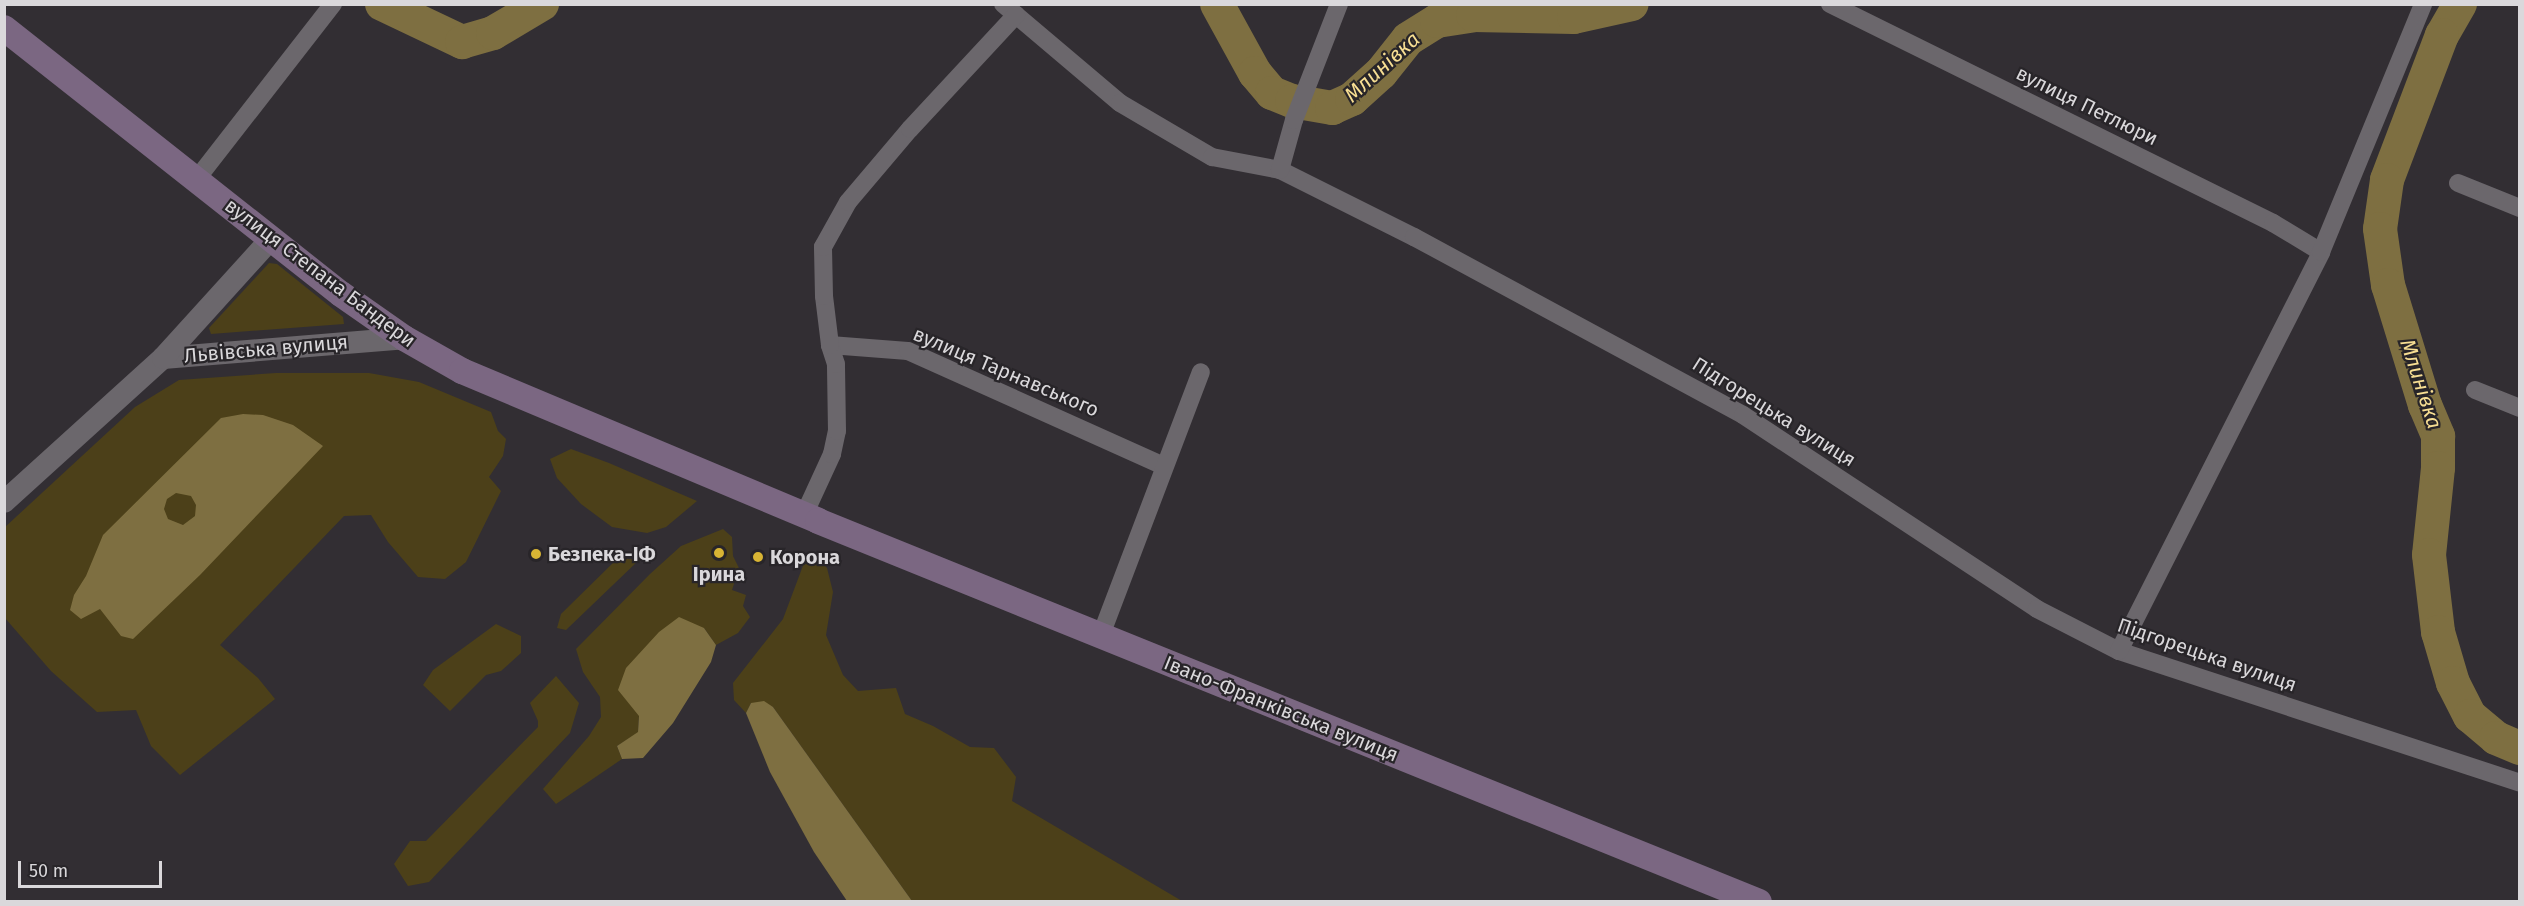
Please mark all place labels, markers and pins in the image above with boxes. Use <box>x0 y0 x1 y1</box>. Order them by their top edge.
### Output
place label: Безпека-ІФ <box>548 542 656 566</box>
place label: Корона <box>770 545 840 569</box>
marker: Ірина <box>712 546 726 560</box>
marker: Безпека-ІФ <box>529 547 543 561</box>
marker: Корона <box>751 550 765 564</box>
place label: Ірина <box>693 562 745 586</box>

